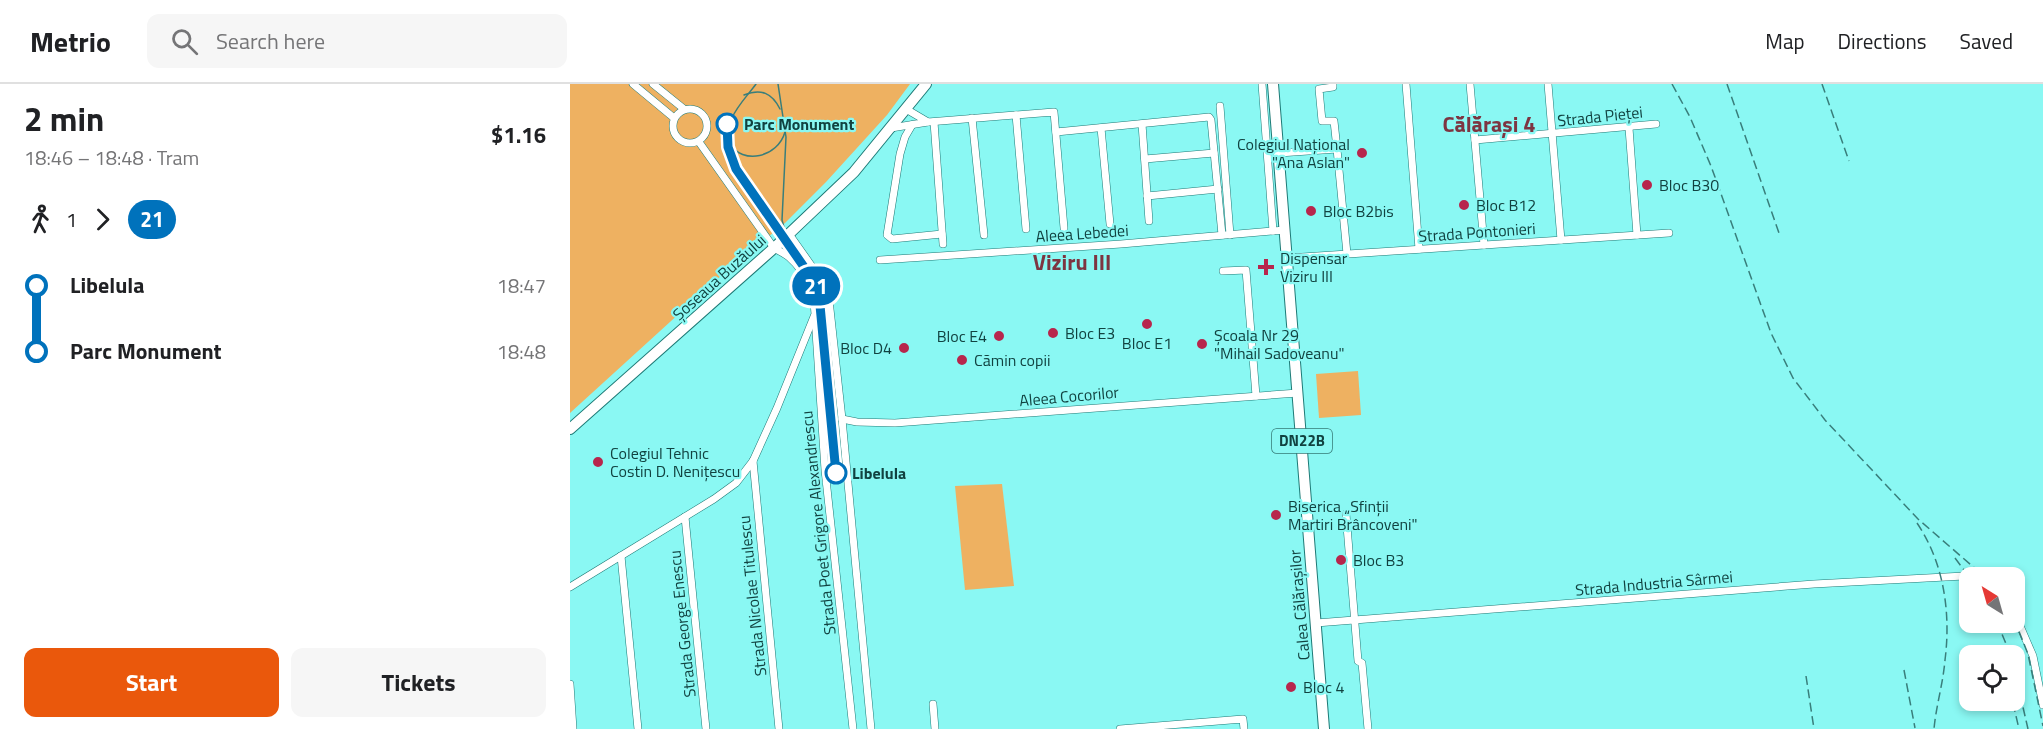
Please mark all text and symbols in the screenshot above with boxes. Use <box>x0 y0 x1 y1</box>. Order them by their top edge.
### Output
search box <box>147 14 567 68</box>
text: Metrio <box>30 20 111 63</box>
text: Search here <box>216 24 325 58</box>
icon: search <box>168 25 201 58</box>
text: Map <box>1765 25 1805 57</box>
text: Directions <box>1838 25 1927 57</box>
text: Saved <box>1960 25 2013 57</box>
text: 2 min <box>24 94 104 144</box>
street label: Strada Pieței <box>1556 100 1644 132</box>
district label: Călărași 4 <box>1442 107 1536 141</box>
place label: Parc Monument <box>744 112 854 136</box>
marker: Parc Monument <box>716 113 738 135</box>
text: $1.16 <box>491 118 546 152</box>
place label: Colegiul Național "Ana Aslan" <box>1237 132 1350 174</box>
text: 18:46 – 18:48 · Tram <box>24 142 199 173</box>
marker: Colegiul Național "Ana Aslan" <box>1355 146 1369 160</box>
place label: Bloc B30 <box>1659 173 1719 197</box>
marker: Bloc B30 <box>1640 178 1654 192</box>
place label: Bloc B12 <box>1476 193 1536 217</box>
marker: Bloc B12 <box>1457 198 1471 212</box>
place label: Bloc B2bis <box>1323 199 1394 223</box>
icon: walk <box>24 203 57 236</box>
icon: forward <box>86 203 119 236</box>
text: 21 <box>140 203 164 235</box>
text: 1 <box>66 204 77 235</box>
marker: Bloc B2bis <box>1304 204 1318 218</box>
street label: Strada Pontonieri <box>1418 216 1536 248</box>
street label: Aleea Lebedei <box>1035 218 1129 248</box>
street label: Șoseaua Buzăului <box>667 228 771 326</box>
district label: Viziru III <box>1033 245 1111 279</box>
place label: Dispensar Viziru III <box>1280 246 1348 288</box>
marker: Dispensar Viziru III <box>1257 258 1275 276</box>
line badge: 21 <box>789 266 843 306</box>
text: Libelula <box>70 268 145 302</box>
text: 18:47 <box>497 270 546 301</box>
text: 21 <box>804 270 828 302</box>
marker: Bloc E1 <box>1140 317 1154 331</box>
place label: Bloc E3 <box>1065 321 1115 345</box>
place label: Școala Nr 29 "Mihail Sadoveanu" <box>1214 323 1344 365</box>
place label: Bloc E4 <box>937 324 987 348</box>
marker: Bloc E3 <box>1046 326 1060 340</box>
marker: Bloc E4 <box>992 329 1006 343</box>
place label: Bloc E1 <box>1122 331 1172 355</box>
text: Parc Monument <box>70 334 222 368</box>
text: 18:48 <box>497 336 546 367</box>
place label: Bloc D4 <box>840 336 892 360</box>
marker: Școala Nr 29 "Mihail Sadoveanu" <box>1195 337 1209 351</box>
marker: Bloc D4 <box>897 341 911 355</box>
place label: Cămin copii <box>974 348 1051 372</box>
marker: Cămin copii <box>955 353 969 367</box>
street label: Aleea Cocorilor <box>1018 380 1120 412</box>
street label: Strada Poet Grigore Alexandrescu <box>794 410 842 636</box>
road number: DN22B <box>1272 429 1332 453</box>
place label: Colegiul Tehnic Costin D. Nenițescu <box>610 441 740 483</box>
marker: Colegiul Tehnic Costin D. Nenițescu <box>591 455 605 469</box>
place label: Libelula <box>852 461 906 485</box>
marker: Libelula <box>825 462 847 484</box>
place label: Biserica „Sfinții Martiri Brâncoveni" <box>1288 494 1418 536</box>
marker: Biserica „Sfinții Martiri Brâncoveni" <box>1269 508 1283 522</box>
street label: Strada Nicolae Titulescu <box>732 514 772 678</box>
street label: Calea Călărașilor <box>1282 548 1316 661</box>
place label: Bloc B3 <box>1353 548 1404 572</box>
street label: Strada George Enescu <box>662 549 702 699</box>
marker: Bloc B3 <box>1334 553 1348 567</box>
street label: Strada Industria Sârmei <box>1574 564 1734 602</box>
north arrow <box>1959 567 2025 633</box>
map controls <box>1959 567 2025 711</box>
button: locate <box>1959 645 2025 711</box>
button: Start <box>24 648 279 717</box>
button: Tickets <box>291 648 546 717</box>
place label: Bloc 4 <box>1303 675 1344 699</box>
marker: Bloc 4 <box>1284 680 1298 694</box>

